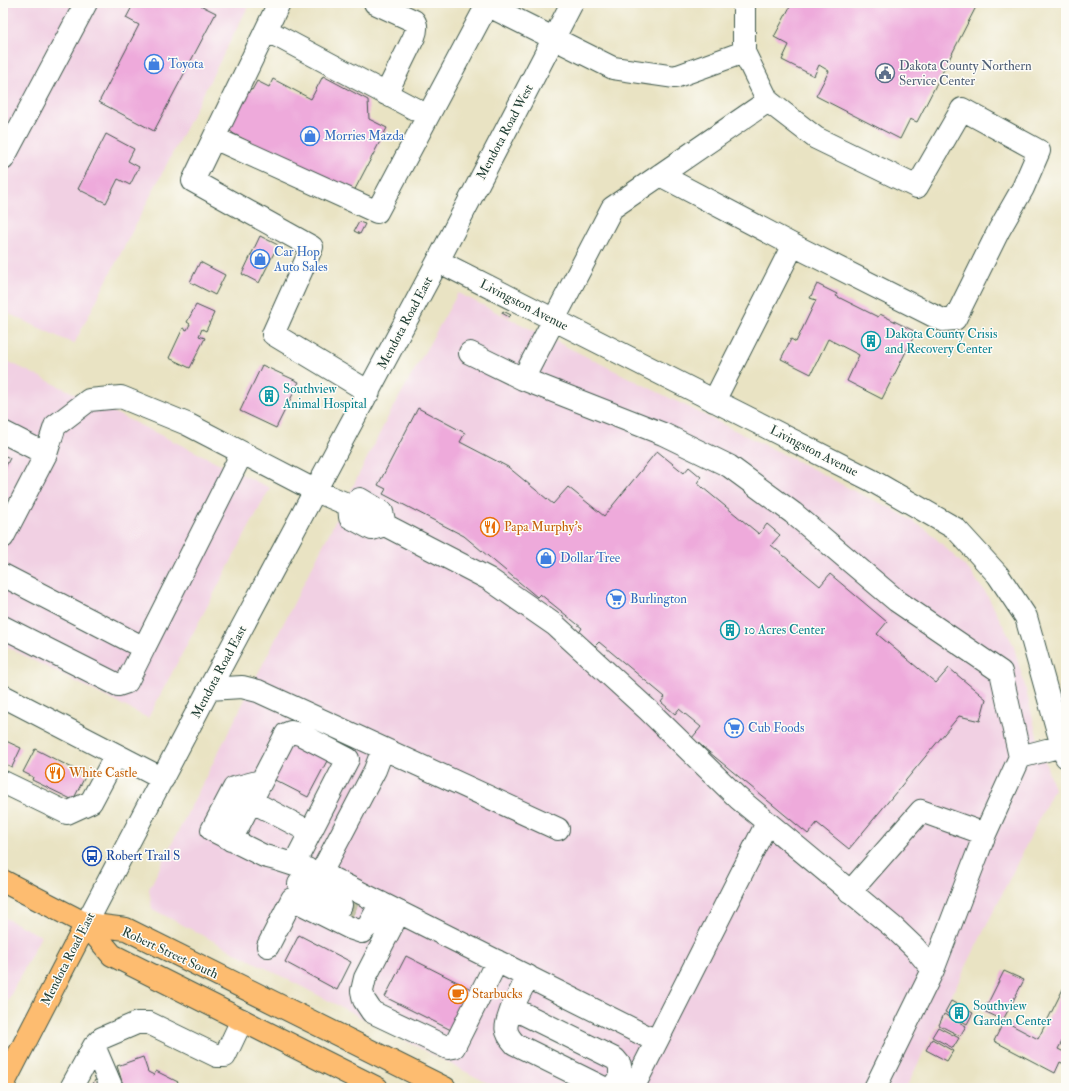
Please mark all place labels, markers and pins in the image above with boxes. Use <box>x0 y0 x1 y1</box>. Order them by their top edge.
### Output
shop icon: Toyota <box>143 53 165 75</box>
place label: Toyota <box>168 56 204 73</box>
place label: Dakota County Northern Service Center <box>899 58 1032 89</box>
public building icon: Dakota County Northern Service Center <box>874 62 896 84</box>
shop icon: Morries Mazda <box>299 125 321 147</box>
place label: Morries Mazda <box>324 128 405 144</box>
place label: Car Hop Auto Sales <box>273 244 328 275</box>
shop icon: Car Hop Auto Sales <box>249 248 271 270</box>
place label: Dakota County Crisis and Recovery Center <box>885 326 998 358</box>
building icon: Dakota County Crisis and Recovery Center <box>860 330 882 352</box>
place label: Southview Animal Hospital <box>282 381 368 413</box>
building icon: Southview Animal Hospital <box>258 385 280 407</box>
restaurant icon: Papa Murphy's <box>479 516 501 538</box>
place label: Papa Murphy's <box>504 519 582 536</box>
shop icon: Dollar Tree <box>535 547 557 569</box>
place label: Dollar Tree <box>560 550 621 566</box>
supermarket icon: Burlington <box>605 588 627 610</box>
place label: Burlington <box>630 591 687 607</box>
building icon: 10 Acres Center <box>719 619 741 641</box>
place label: 10 Acres Center <box>744 622 825 638</box>
supermarket icon: Cub Foods <box>723 717 745 739</box>
place label: Cub Foods <box>748 720 805 736</box>
restaurant icon: White Castle <box>44 762 66 784</box>
place label: White Castle <box>68 765 138 781</box>
bus stop icon: Robert Trail S <box>81 845 103 867</box>
place label: Robert Trail S <box>106 848 180 864</box>
cafe icon: Starbucks <box>447 983 469 1005</box>
place label: Starbucks <box>472 986 523 1002</box>
place label: Southview Garden Center <box>973 998 1052 1029</box>
building icon: Southview Garden Center <box>948 1002 970 1024</box>

